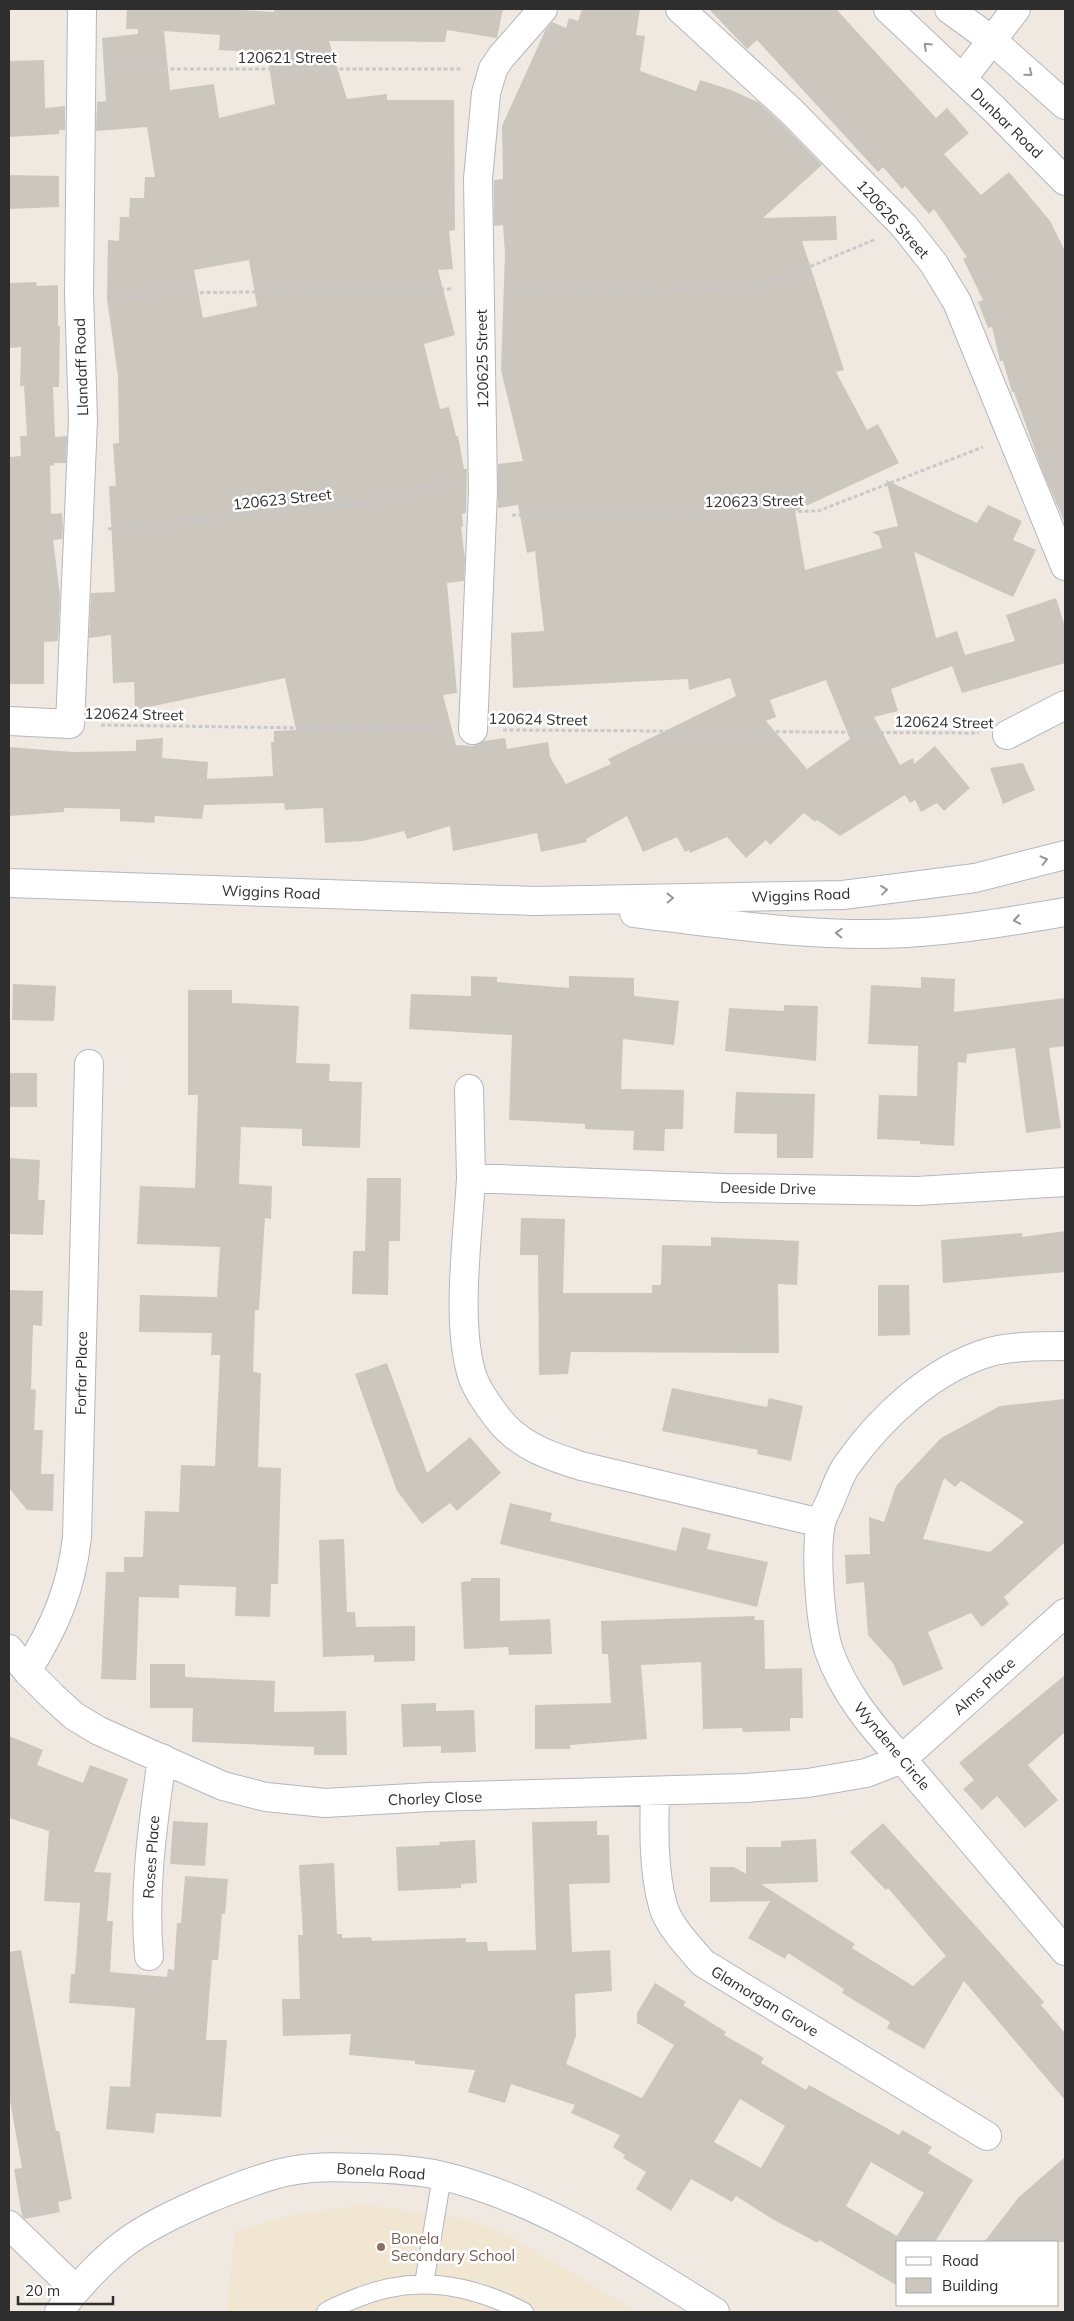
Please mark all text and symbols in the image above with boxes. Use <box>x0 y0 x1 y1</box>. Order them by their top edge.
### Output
one-way arrow <box>923 43 932 52</box>
street label: 120621 Street <box>237 48 337 67</box>
one-way arrow <box>1024 67 1033 76</box>
street label: Dunbar Road <box>967 84 1047 162</box>
street label: 120626 Street <box>853 176 933 262</box>
street label: 120625 Street <box>472 309 492 409</box>
street label: Llandaff Road <box>70 318 92 416</box>
street label: 120623 Street <box>232 484 332 514</box>
street label: 120623 Street <box>704 491 804 511</box>
street label: 120624 Street <box>84 704 184 724</box>
street label: 120624 Street <box>488 709 588 729</box>
street label: 120624 Street <box>894 712 994 732</box>
one-way arrow <box>1039 855 1048 866</box>
street label: Wiggins Road <box>221 881 321 903</box>
street label: Wiggins Road <box>751 884 851 906</box>
one-way arrow <box>881 885 889 896</box>
one-way arrow <box>666 893 674 904</box>
one-way arrow <box>1013 915 1022 925</box>
one-way arrow <box>835 928 842 938</box>
street label: Deeside Drive <box>720 1178 816 1198</box>
street label: Forfar Place <box>71 1331 91 1415</box>
street label: Alms Place <box>949 1653 1019 1719</box>
street label: Wyndene Circle <box>850 1698 934 1794</box>
street label: Chorley Close <box>387 1787 483 1809</box>
street label: Roses Place <box>139 1815 163 1899</box>
street label: Glamorgan Grove <box>708 1961 822 2041</box>
street label: Bonela Road <box>336 2158 426 2184</box>
place label: Bonela Secondary School <box>391 2229 515 2265</box>
marker: Bonela Secondary School <box>375 2241 387 2253</box>
legend <box>896 2241 1059 2306</box>
text: Road <box>942 2251 979 2270</box>
scale bar <box>18 2274 112 2306</box>
text: Building <box>942 2276 998 2295</box>
text: 20 m <box>25 2281 60 2300</box>

